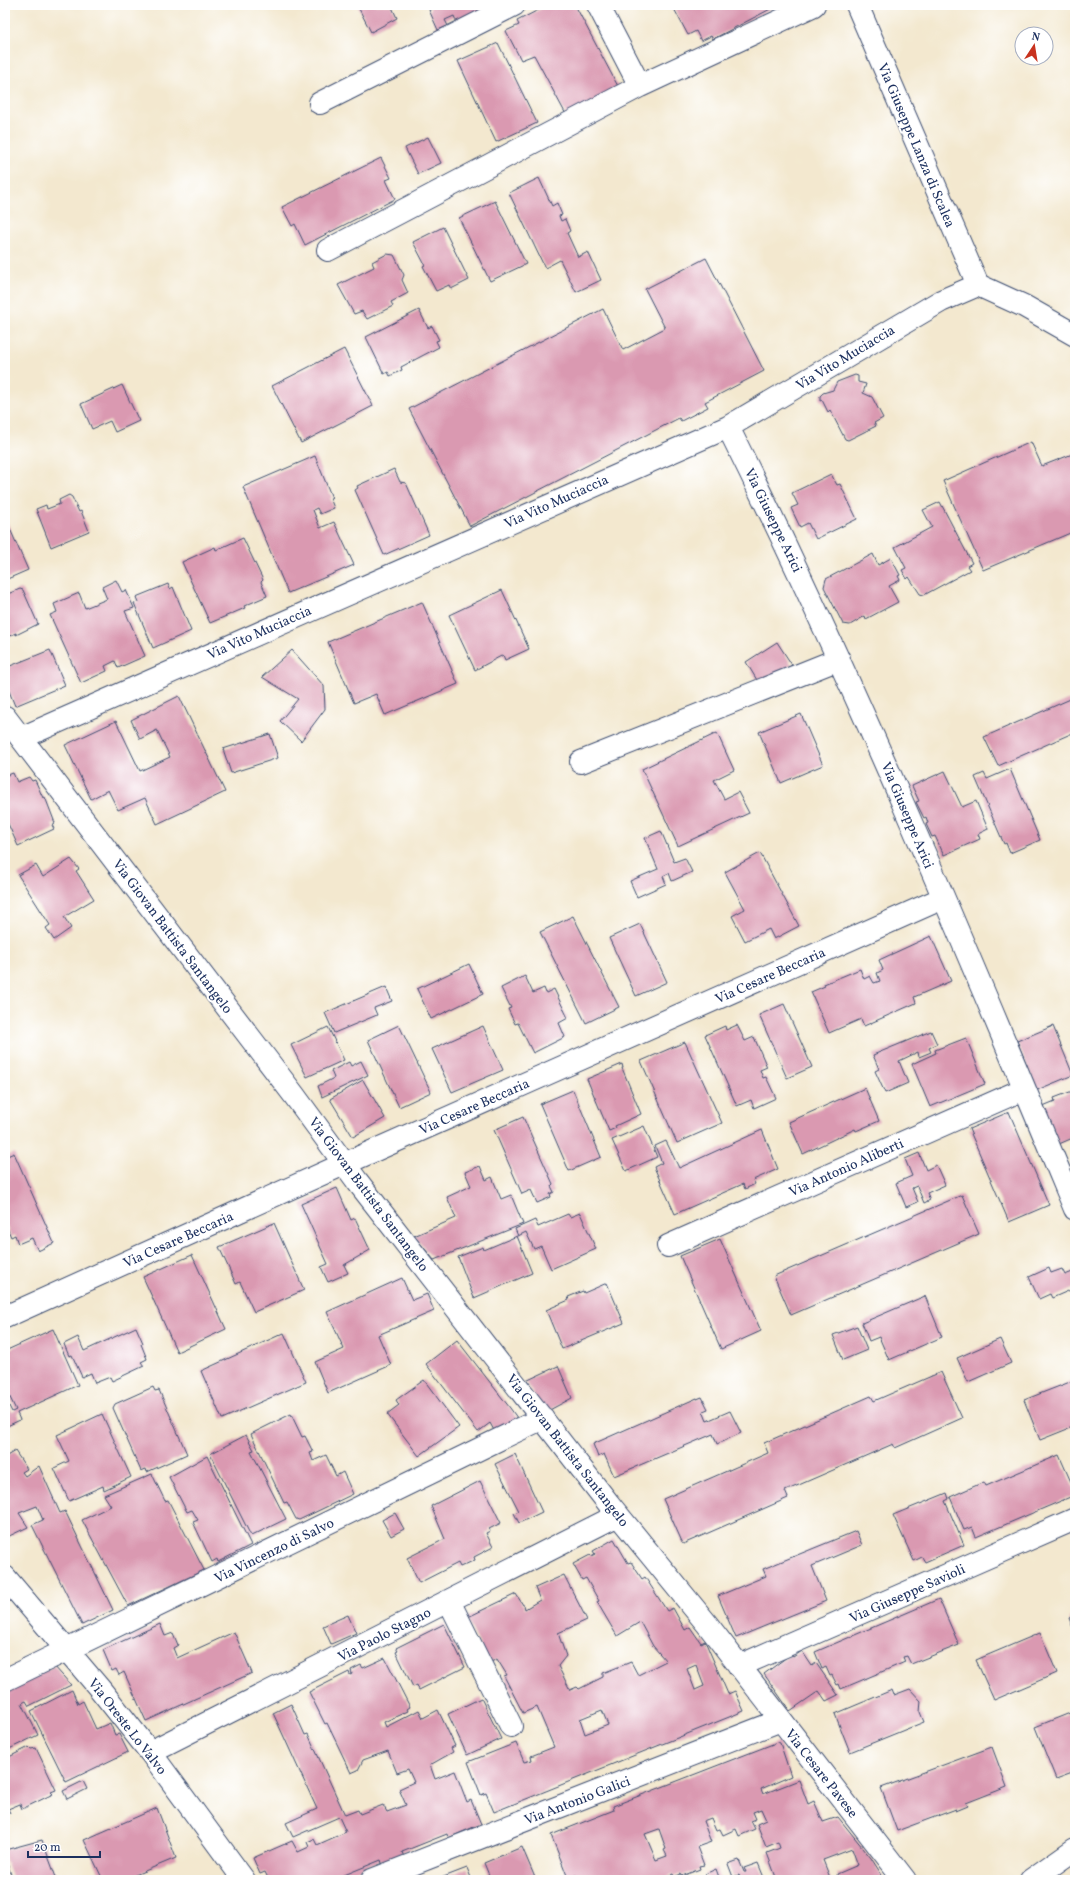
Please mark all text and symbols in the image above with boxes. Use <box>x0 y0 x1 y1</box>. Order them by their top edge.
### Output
north arrow <box>1014 26 1054 66</box>
text: N <box>1030 30 1041 46</box>
street label: Via Giuseppe Lanza di Scalea <box>872 60 959 231</box>
street label: Via Vito Muciaccia <box>793 321 899 395</box>
street label: Via Giuseppe Arici <box>739 465 806 576</box>
street label: Via Vito Muciaccia <box>501 471 612 534</box>
street label: Via Vito Muciaccia <box>204 602 315 665</box>
street label: Via Giuseppe Arici <box>876 760 938 872</box>
street label: Via Giovan Battista Santangelo <box>107 856 236 1018</box>
street label: Via Cesare Beccaria <box>712 944 829 1009</box>
street label: Via Cesare Beccaria <box>416 1075 533 1140</box>
street label: Via Giovan Battista Santangelo <box>303 1114 432 1276</box>
street label: Via Antonio Aliberti <box>786 1135 907 1202</box>
street label: Via Cesare Beccaria <box>120 1208 237 1273</box>
street label: Via Giovan Battista Santangelo <box>501 1371 632 1531</box>
street label: Via Vincenzo di Salvo <box>212 1514 338 1589</box>
street label: Via Giuseppe Savioli <box>847 1560 969 1628</box>
street label: Via Paolo Stagno <box>335 1604 435 1667</box>
street label: Via Oreste Lo Valvo <box>83 1675 171 1779</box>
street label: Via Cesare Pavese <box>780 1725 862 1823</box>
street label: Via Antonio Galici <box>522 1772 633 1830</box>
scale bar <box>28 1833 100 1859</box>
text: 20 m <box>34 1840 61 1856</box>

